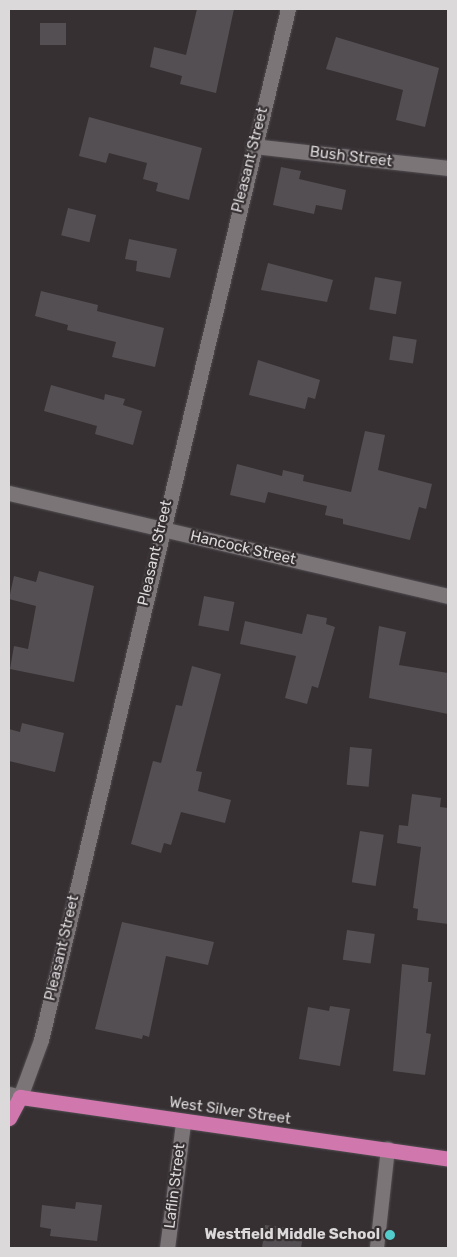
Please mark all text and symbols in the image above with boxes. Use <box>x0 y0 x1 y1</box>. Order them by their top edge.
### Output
street label: Pleasant Street <box>228 106 272 214</box>
street label: Bush Street <box>309 143 393 171</box>
street label: Pleasant Street <box>134 498 176 608</box>
street label: Hancock Street <box>188 527 298 569</box>
street label: Pleasant Street <box>41 893 83 1003</box>
street label: West Silver Street <box>168 1094 292 1128</box>
street label: Laflin Street <box>161 1143 189 1229</box>
place label: Westfield Middle School <box>204 1226 380 1244</box>
marker: Westfield Middle School <box>384 1229 396 1241</box>

